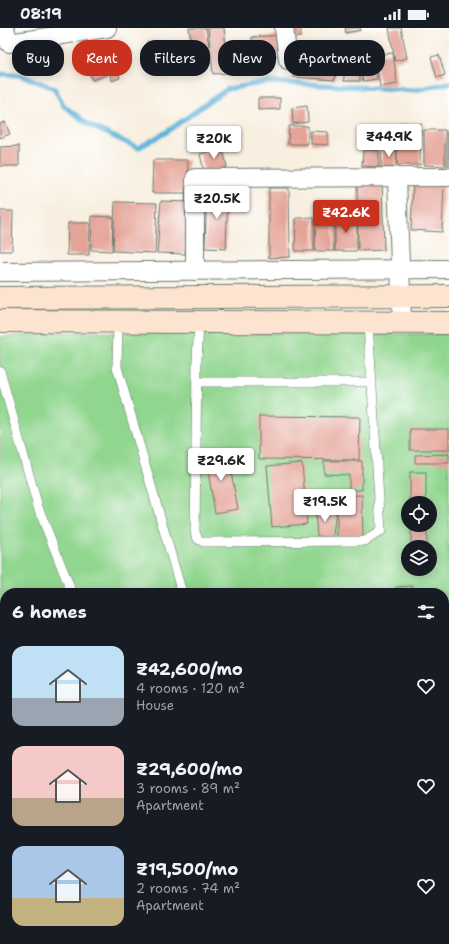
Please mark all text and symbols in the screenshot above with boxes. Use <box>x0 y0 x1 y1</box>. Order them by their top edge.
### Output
text: 08:19 <box>20 4 62 24</box>
chip: Buy <box>12 40 64 76</box>
chip: Rent <box>72 40 132 76</box>
chip: Filters <box>140 40 210 76</box>
chip: New <box>218 40 276 76</box>
chip: Apartment <box>284 40 385 76</box>
pin: ₹44.9K <box>356 124 422 158</box>
pin: ₹20K <box>190 126 238 160</box>
text: ₹44.9K <box>366 128 412 145</box>
text: ₹20K <box>196 130 232 147</box>
pin: ₹20.5K <box>184 186 250 220</box>
text: ₹20.5K <box>194 190 240 207</box>
pin: ₹42.6K <box>313 200 379 234</box>
text: ₹42.6K <box>322 204 370 221</box>
pin: ₹29.6K <box>188 448 254 482</box>
text: ₹29.6K <box>197 452 245 469</box>
pin: ₹19.5K <box>292 489 358 523</box>
text: ₹19.5K <box>303 493 347 510</box>
map controls <box>401 496 437 576</box>
button: locate <box>401 496 437 532</box>
button: layers <box>401 540 437 576</box>
text: 6 homes <box>12 601 87 623</box>
icon: filters <box>415 601 437 623</box>
text: ₹42,600/mo <box>136 658 243 680</box>
icon: home <box>44 662 92 710</box>
icon: heart <box>415 675 437 697</box>
text: 4 rooms · 120 m² <box>136 680 245 697</box>
text: House <box>136 697 174 714</box>
text: ₹29,600/mo <box>136 758 243 780</box>
icon: home <box>44 762 92 810</box>
icon: heart <box>415 775 437 797</box>
text: 3 rooms · 89 m² <box>136 780 240 797</box>
text: Apartment <box>136 797 204 814</box>
text: ₹19,500/mo <box>136 858 238 880</box>
icon: home <box>44 862 92 910</box>
icon: heart <box>415 875 437 897</box>
text: 2 rooms · 74 m² <box>136 880 240 897</box>
text: Apartment <box>136 897 204 914</box>

